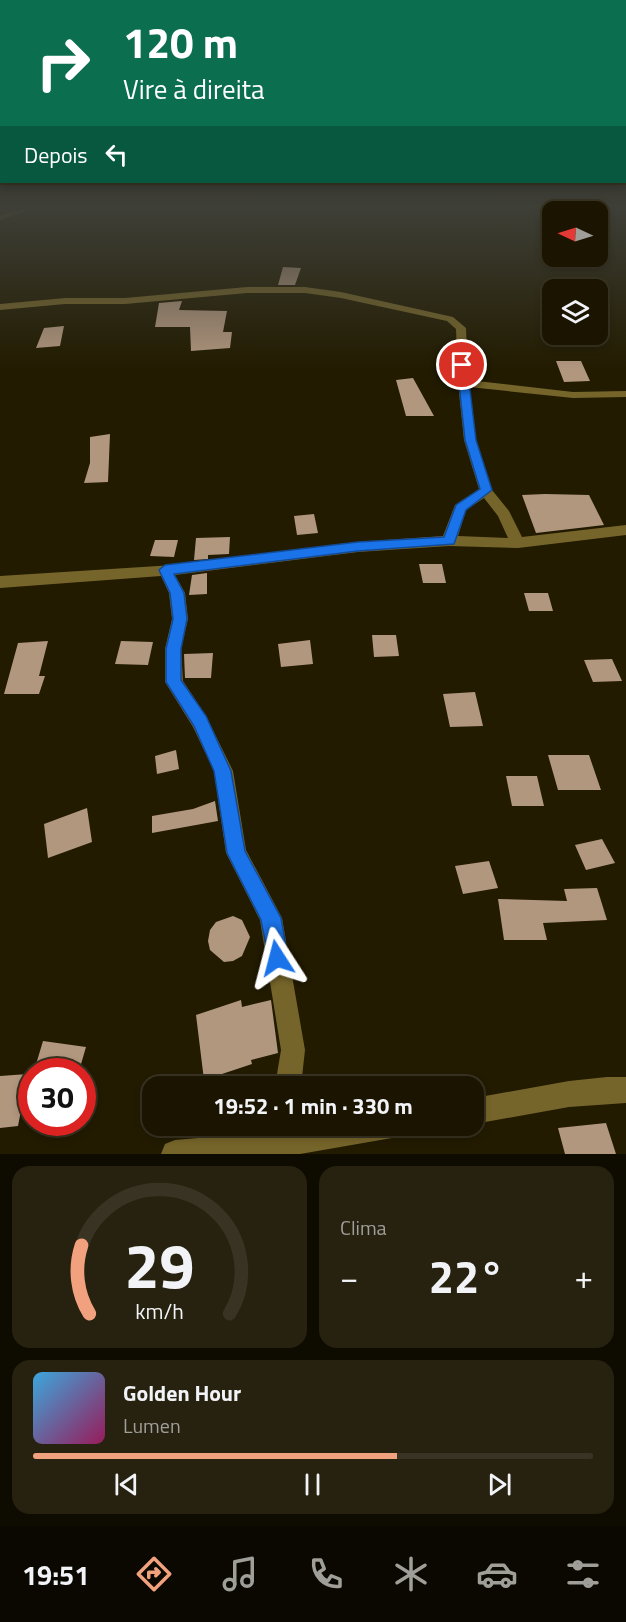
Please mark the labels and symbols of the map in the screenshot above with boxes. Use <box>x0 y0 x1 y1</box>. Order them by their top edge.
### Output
north arrow <box>542 201 608 267</box>
pin <box>436 339 487 390</box>
position arrow <box>245 926 309 990</box>
speed limit sign: 30 <box>18 1058 96 1136</box>

